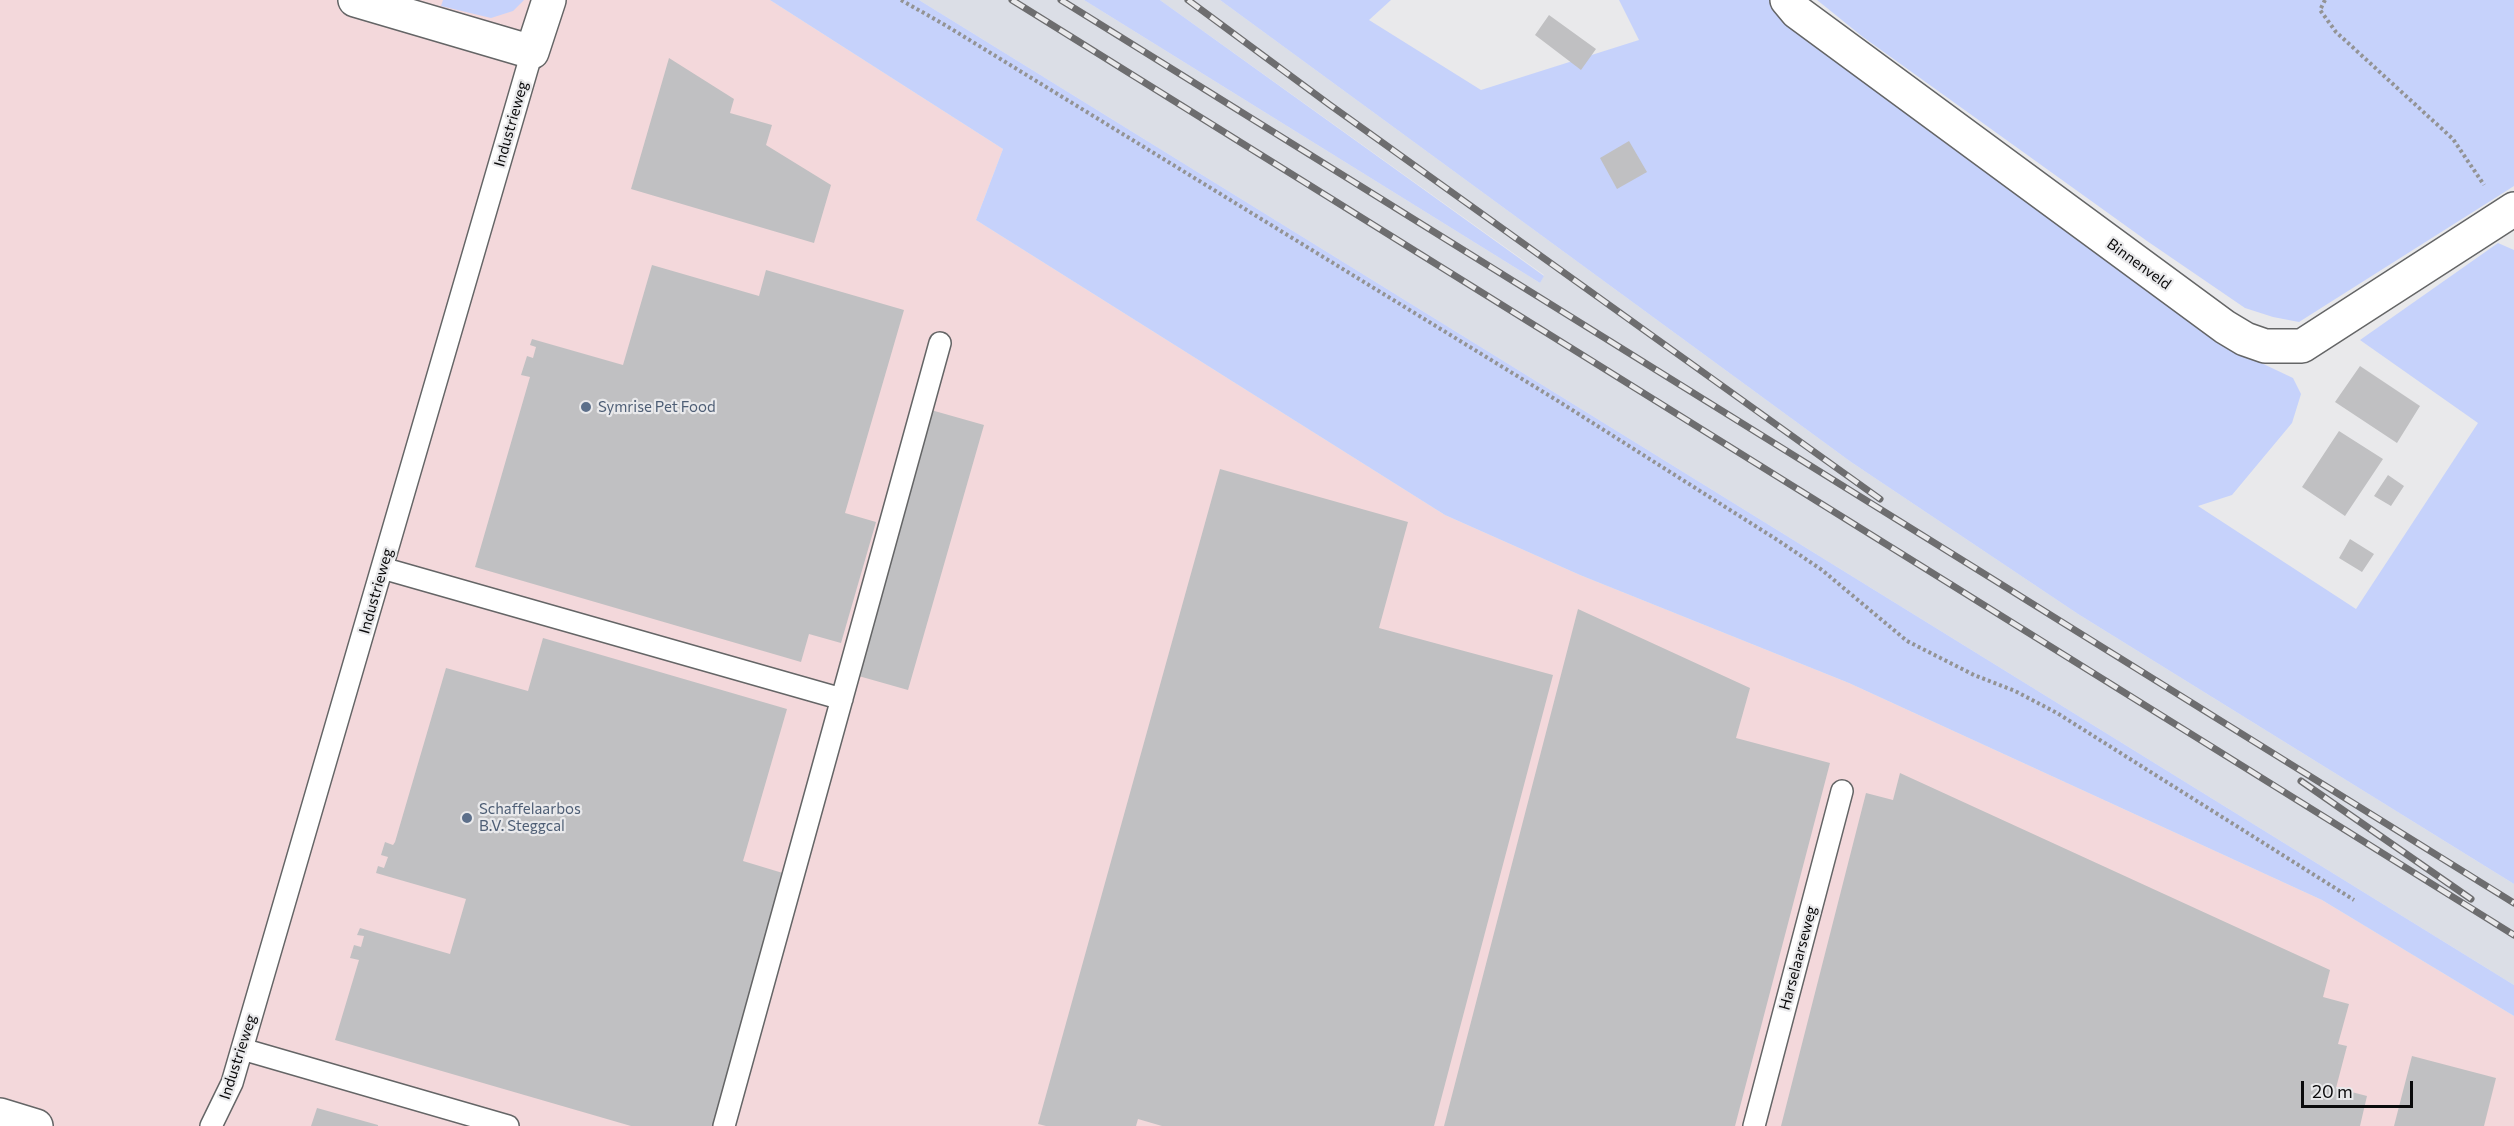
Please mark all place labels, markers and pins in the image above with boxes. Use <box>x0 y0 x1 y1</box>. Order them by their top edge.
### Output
place label: Symrise Pet Food <box>598 398 716 416</box>
marker: Symrise Pet Food <box>579 400 593 414</box>
place label: Schaffelaarbos B.V. Steggcal <box>479 800 581 835</box>
marker: Schaffelaarbos B.V. Steggcal <box>460 811 474 825</box>

